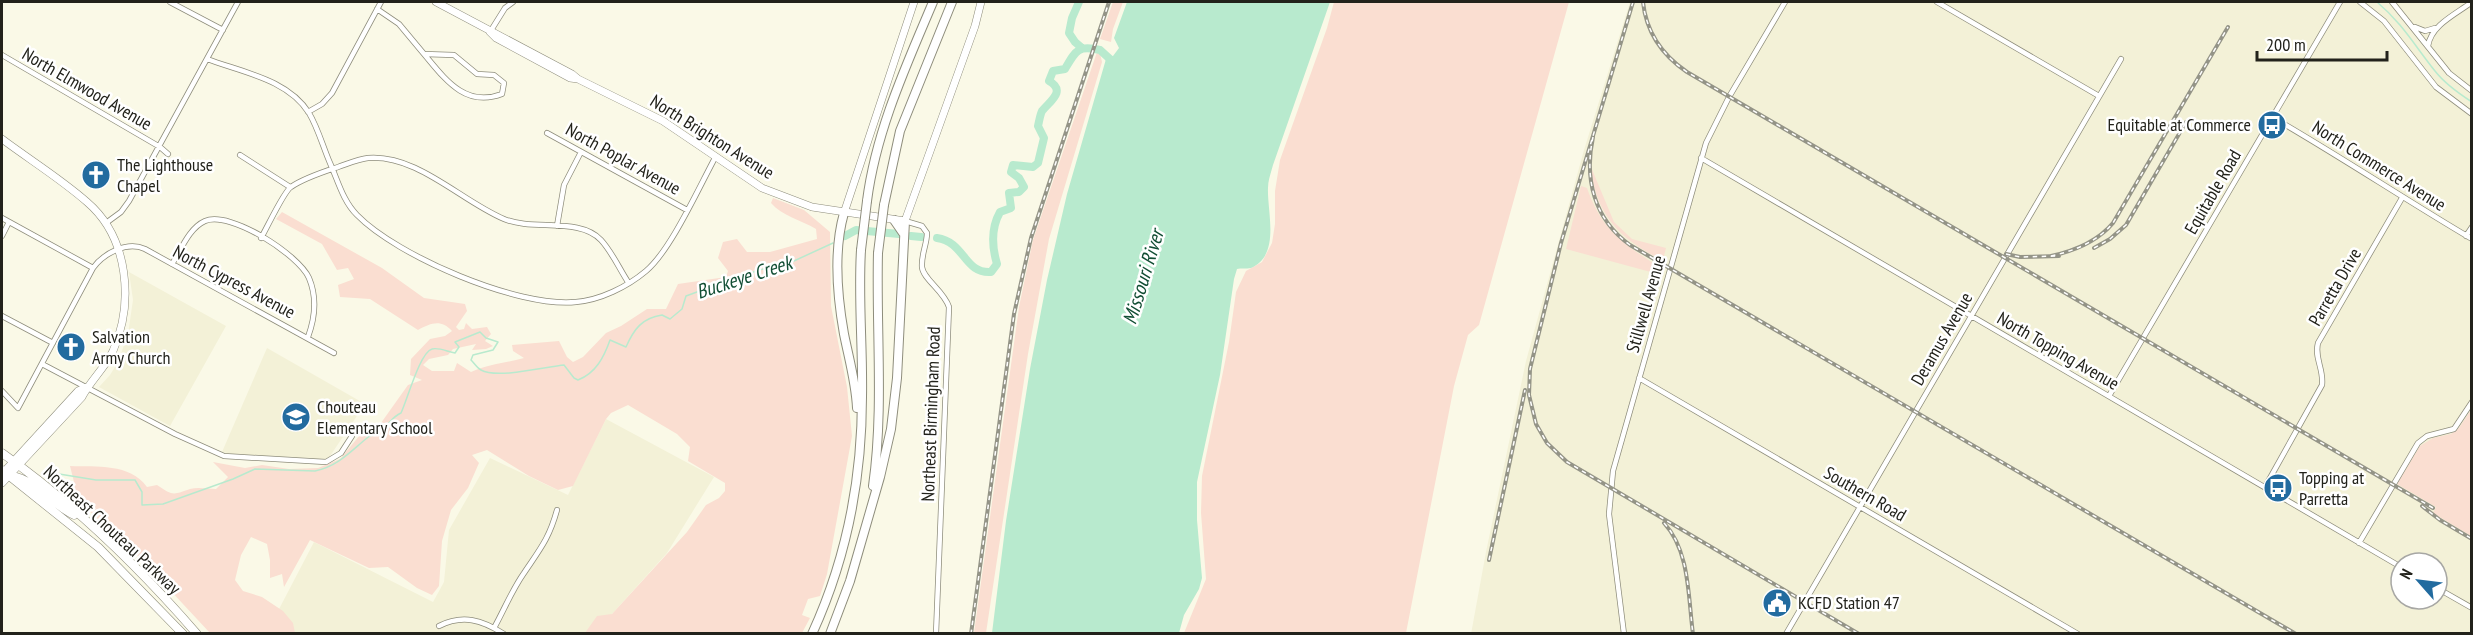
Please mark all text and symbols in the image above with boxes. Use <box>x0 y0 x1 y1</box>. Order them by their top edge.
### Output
scale bar <box>2257 24 2388 62</box>
text: 200 m <box>2266 33 2306 56</box>
street label: North Elmwood Avenue <box>18 42 156 135</box>
street label: North Brighton Avenue <box>646 89 779 184</box>
bus stop icon: Equitable at Commerce <box>2256 109 2288 141</box>
place label: Equitable at Commerce <box>2108 113 2251 136</box>
street label: North Commerce Avenue <box>2308 115 2450 216</box>
street label: North Poplar Avenue <box>562 118 685 200</box>
street label: Equitable Road <box>2179 146 2246 238</box>
place label: The Lighthouse Chapel <box>117 153 213 197</box>
church icon: The Lighthouse Chapel <box>80 159 112 191</box>
water label: Missouri River <box>1116 224 1170 327</box>
street label: North Cypress Avenue <box>169 240 299 323</box>
street label: Parretta Drive <box>2303 244 2366 330</box>
water label: Buckeye Creek <box>693 249 797 305</box>
street label: Stillwell Avenue <box>1621 253 1670 355</box>
street label: Deramus Avenue <box>1906 288 1977 389</box>
street label: North Topping Avenue <box>1993 306 2123 395</box>
place label: Salvation Army Church <box>92 325 170 369</box>
street label: Northeast Birmingham Road <box>916 326 945 502</box>
church icon: Salvation Army Church <box>55 331 87 363</box>
place label: Chouteau Elementary School <box>317 395 433 439</box>
school or university icon: Chouteau Elementary School <box>280 401 312 433</box>
street label: Northeast Chouteau Parkway <box>39 460 186 599</box>
street label: Southern Road <box>1820 461 1910 526</box>
place label: Topping at Parretta <box>2299 466 2364 510</box>
bus stop icon: Topping at Parretta <box>2262 472 2294 504</box>
north arrow <box>2389 551 2449 611</box>
text: N <box>2395 565 2417 582</box>
public building icon: KCFD Station 47 <box>1761 587 1793 619</box>
place label: KCFD Station 47 <box>1798 591 1900 614</box>

